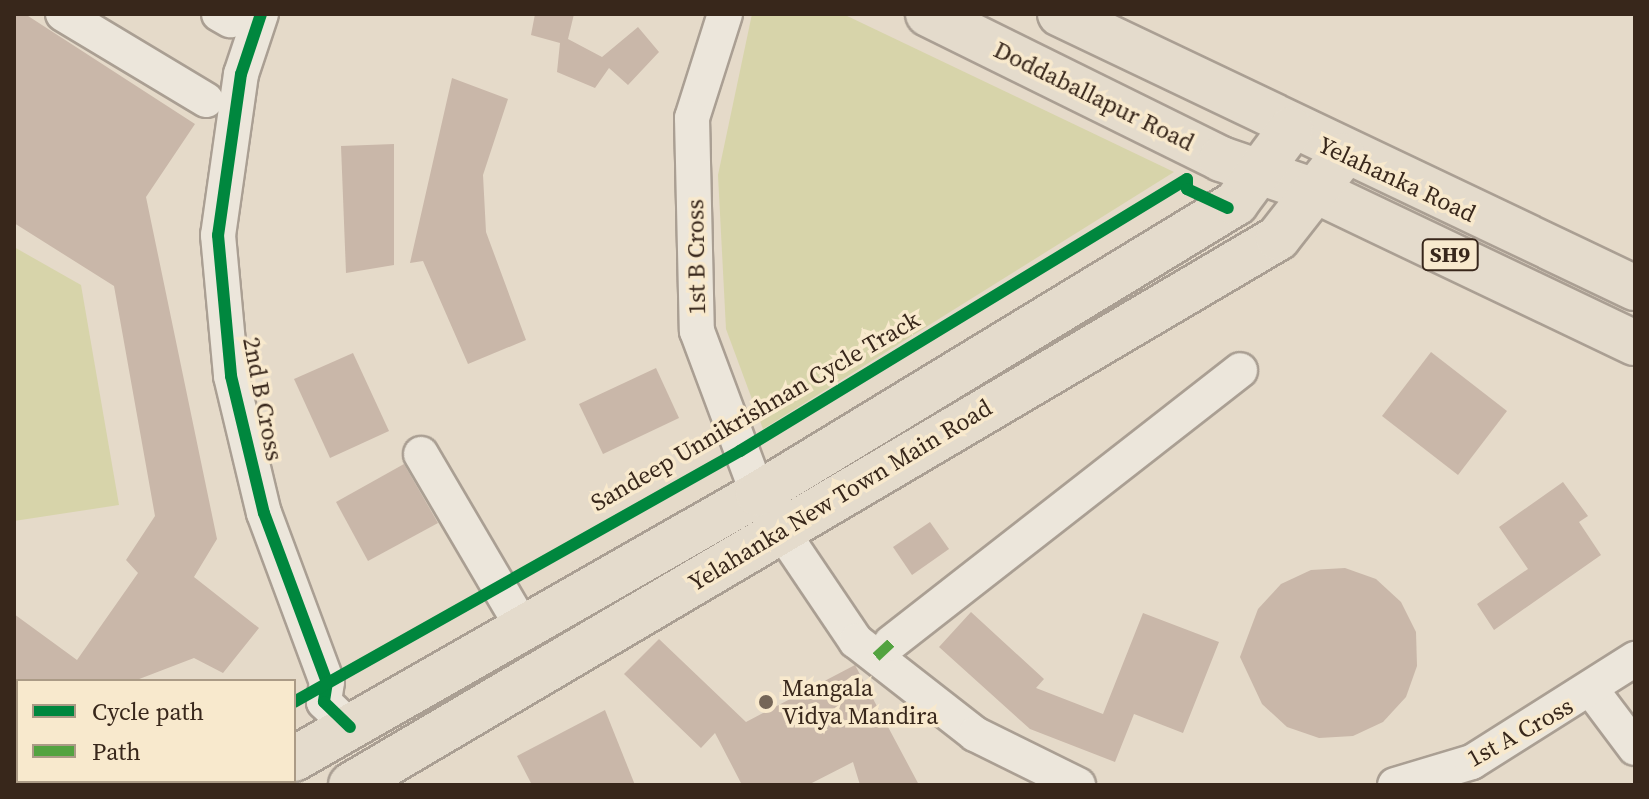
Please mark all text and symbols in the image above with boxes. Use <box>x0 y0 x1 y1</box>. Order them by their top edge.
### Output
street label: Doddaballapur Road <box>989 35 1199 157</box>
street label: Yelahanka Road <box>1314 130 1480 228</box>
street label: 1st B Cross <box>681 199 711 315</box>
road number: SH9 <box>1420 237 1480 273</box>
street label: Sandeep Unnikrishnan Cycle Track <box>585 305 925 517</box>
street label: 2nd B Cross <box>237 335 289 463</box>
street label: Yelahanka New Town Main Road <box>683 393 997 597</box>
place label: Mangala Vidya Mandira <box>782 674 938 730</box>
legend <box>16 679 296 783</box>
street label: 1st A Cross <box>1462 691 1578 773</box>
marker: Mangala Vidya Mandira <box>757 693 775 711</box>
text: Cycle path <box>92 695 204 728</box>
text: Path <box>92 735 141 768</box>

